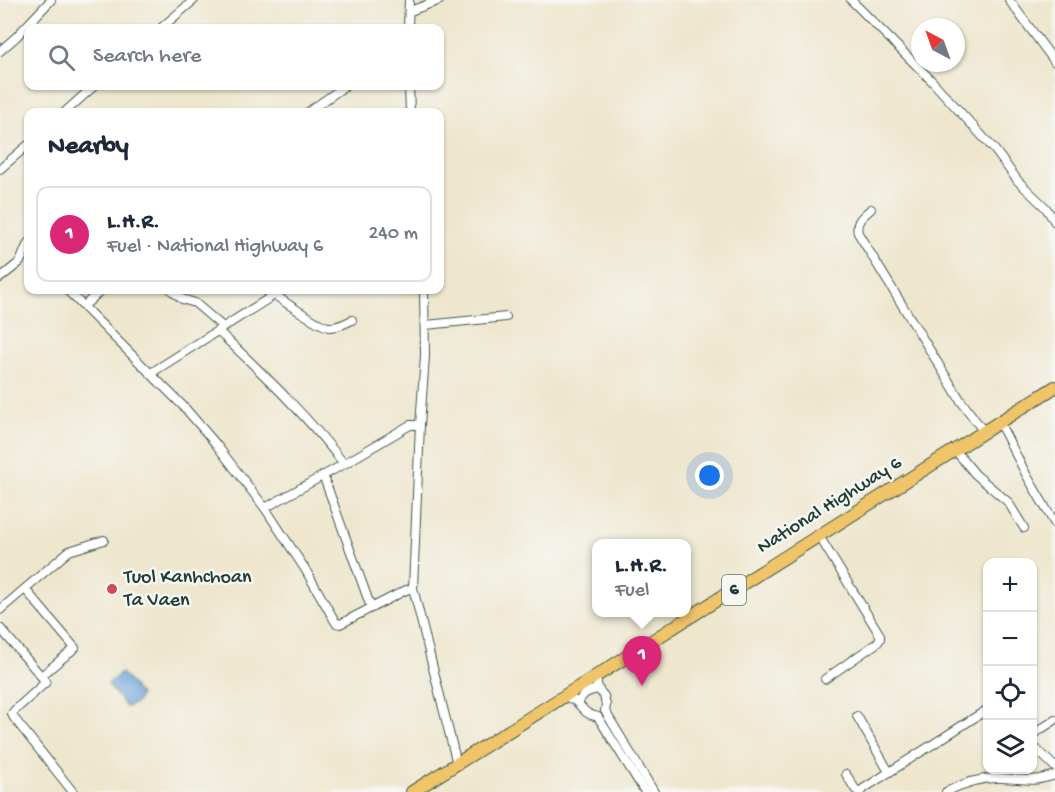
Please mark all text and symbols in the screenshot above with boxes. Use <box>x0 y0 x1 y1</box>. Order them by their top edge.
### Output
north arrow <box>911 18 965 72</box>
search box <box>24 24 444 90</box>
icon: search <box>45 41 78 74</box>
text: Search here <box>93 44 201 70</box>
text: Nearby <box>48 132 129 163</box>
text: L.H.R. <box>107 210 160 236</box>
text: 1 <box>65 223 74 246</box>
text: 240 m <box>368 223 418 246</box>
text: Fuel · National Highway 6 <box>107 236 323 259</box>
street label: National Highway 6 <box>754 452 907 560</box>
your location <box>695 461 724 490</box>
popup <box>592 539 691 617</box>
text: L.H.R. <box>615 554 668 580</box>
map controls <box>983 558 1037 774</box>
button: + <box>983 558 1037 612</box>
place label: Tuol Kanhchoan Ta Vaen <box>123 567 252 613</box>
road number: 6 <box>722 575 746 605</box>
text: Fuel <box>615 580 649 603</box>
marker: Tuol Kanhchoan Ta Vaen <box>105 582 119 596</box>
button: − <box>983 612 1037 666</box>
pin: 1 <box>622 636 662 686</box>
button: locate <box>983 666 1037 720</box>
button: layers <box>983 720 1037 774</box>

